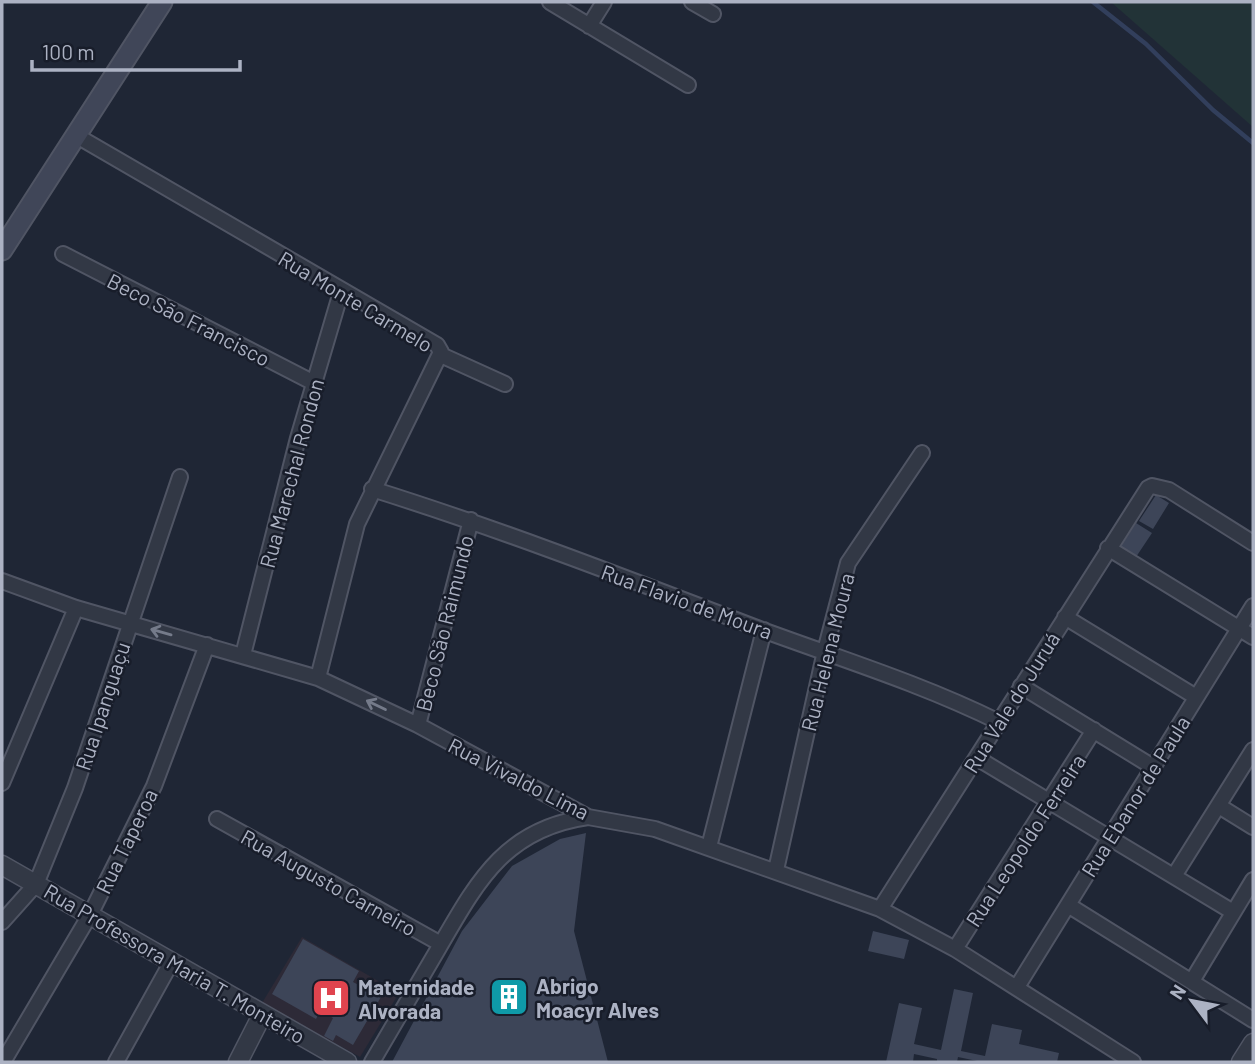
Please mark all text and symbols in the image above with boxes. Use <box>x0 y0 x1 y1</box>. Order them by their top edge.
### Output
scale bar <box>32 28 240 72</box>
text: 100 m <box>42 39 95 64</box>
street label: Rua Monte Carmelo <box>274 245 438 357</box>
street label: Beco São Francisco <box>104 267 274 371</box>
street label: Rua Marechal Rondon <box>254 376 328 570</box>
street label: Beco São Raimundo <box>410 532 478 714</box>
street label: Rua Flavio de Moura <box>598 558 776 644</box>
street label: Rua Helena Moura <box>795 570 859 734</box>
one-way arrow <box>151 625 173 638</box>
street label: Rua Vale do Juruá <box>958 627 1064 777</box>
street label: Rua Ipanguaçu <box>69 639 135 773</box>
one-way arrow <box>366 697 387 711</box>
street label: Rua Ebanor de Paula <box>1075 711 1195 881</box>
street label: Rua Vivaldo Lima <box>444 732 594 824</box>
street label: Rua Leopoldo Ferreira <box>960 749 1090 931</box>
street label: Rua Taperoa <box>90 784 162 898</box>
street label: Rua Augusto Carneiro <box>237 823 421 941</box>
street label: Rua Professora Maria T. Monteiro <box>40 878 310 1048</box>
north arrow <box>1157 966 1227 1036</box>
place label: Abrigo Moacyr Alves <box>536 973 659 1022</box>
place label: Maternidade Alvorada <box>358 974 474 1023</box>
building icon: Abrigo Moacyr Alves <box>488 976 530 1018</box>
hospital icon: Maternidade Alvorada <box>310 977 352 1019</box>
text: N <box>1164 980 1190 1003</box>

